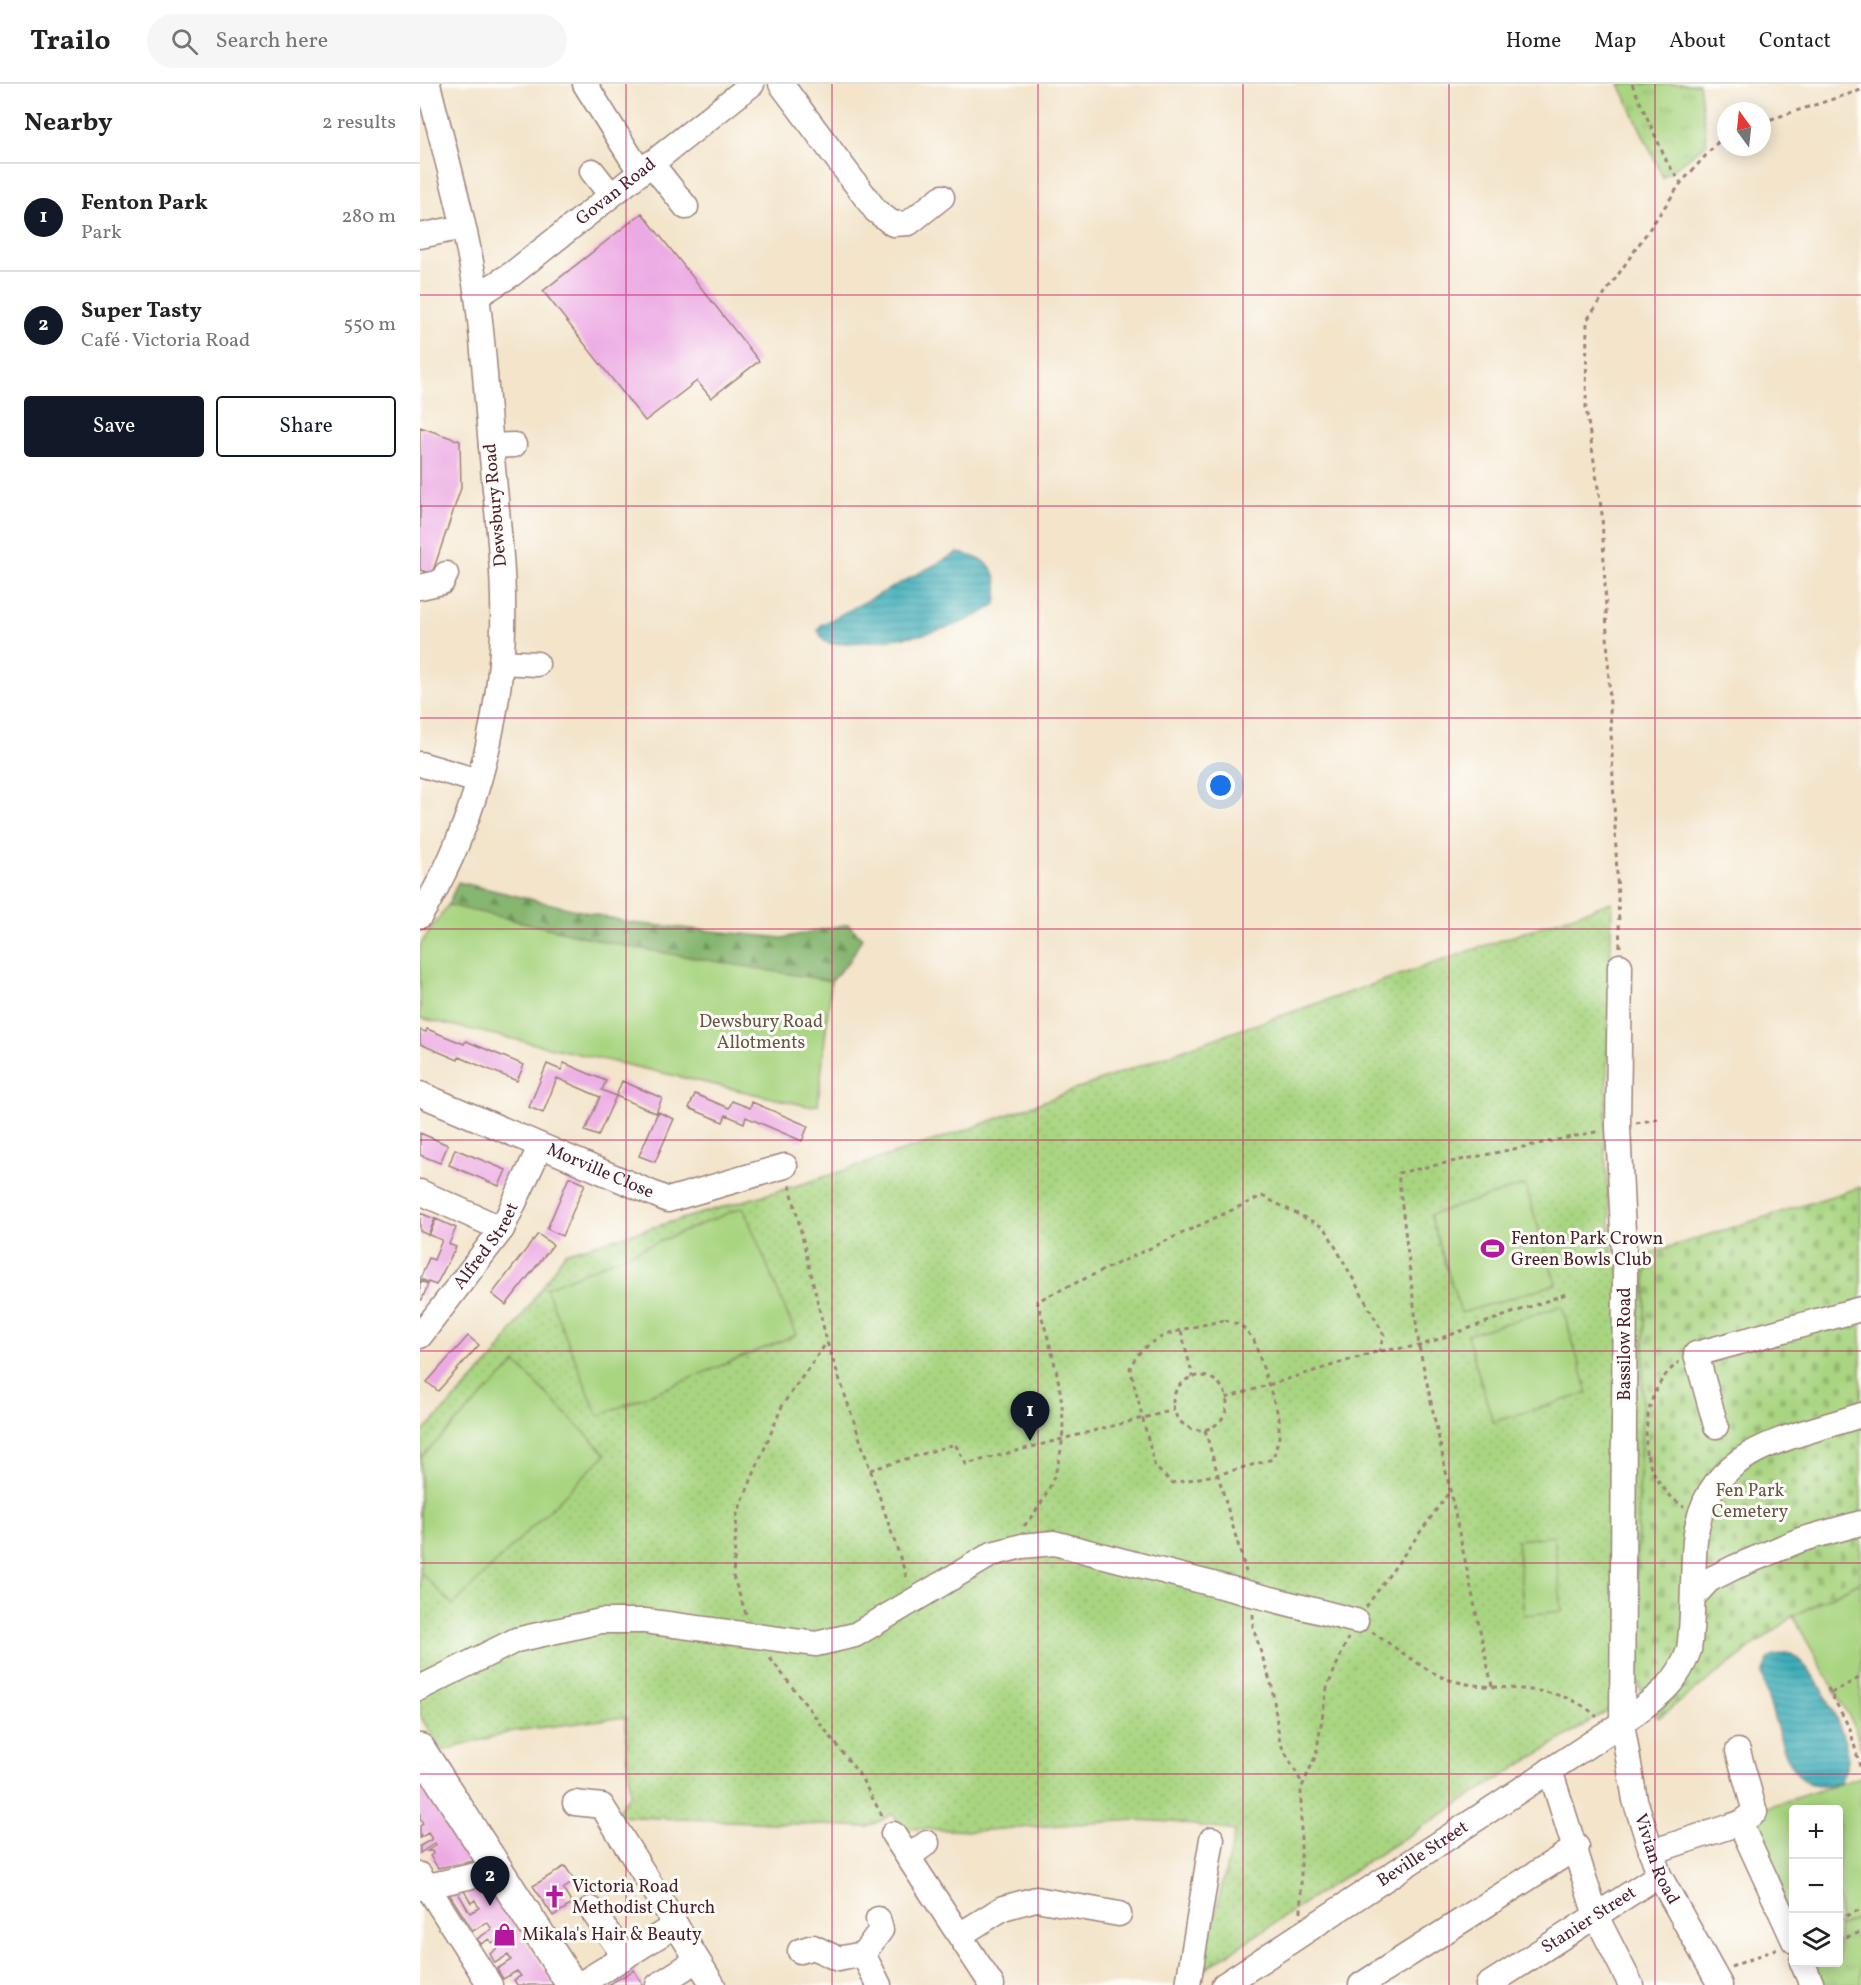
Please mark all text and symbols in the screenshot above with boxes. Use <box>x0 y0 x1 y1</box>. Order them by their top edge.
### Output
search box <box>147 14 567 68</box>
text: Trailo <box>30 22 111 61</box>
icon: search <box>168 25 201 58</box>
text: Search here <box>216 26 328 57</box>
text: Home <box>1506 27 1561 56</box>
text: Map <box>1594 27 1636 56</box>
text: About <box>1669 27 1726 56</box>
text: Contact <box>1759 27 1831 56</box>
north arrow <box>1717 102 1771 156</box>
text: Nearby <box>24 105 113 141</box>
text: 2 results <box>322 109 396 137</box>
street label: Govan Road <box>571 152 661 231</box>
text: Fenton Park <box>81 188 208 219</box>
text: 1 <box>39 203 48 231</box>
text: 280 m <box>341 203 396 231</box>
text: Park <box>81 219 122 247</box>
text: Super Tasty <box>81 296 202 327</box>
text: 2 <box>38 311 49 339</box>
text: 550 m <box>343 311 396 339</box>
text: Café · Victoria Road <box>81 327 250 355</box>
button: Save <box>24 396 204 457</box>
button: Share <box>216 396 396 457</box>
street label: Dewsbury Road <box>478 442 514 568</box>
your location <box>1206 771 1235 800</box>
park label: Dewsbury Road Allotments <box>699 1010 823 1056</box>
street label: Morville Close <box>543 1137 658 1205</box>
street label: Alfred Street <box>447 1198 525 1295</box>
place label: Fenton Park Crown Green Bowls Club <box>1511 1227 1664 1273</box>
sports icon: Fenton Park Crown Green Bowls Club <box>1480 1236 1506 1262</box>
street label: Bassilow Road <box>1613 1287 1638 1401</box>
pin: 1 <box>1010 1392 1050 1441</box>
park label: Fen Park Cemetery <box>1712 1479 1789 1525</box>
map controls <box>1789 1805 1843 1967</box>
button: + <box>1789 1805 1843 1859</box>
street label: Vivian Road <box>1628 1810 1685 1909</box>
street label: Beville Street <box>1372 1815 1473 1893</box>
pin: 2 <box>470 1856 510 1906</box>
button: − <box>1789 1859 1843 1913</box>
place label: Victoria Road Methodist Church <box>572 1875 716 1921</box>
street label: Stanier Street <box>1537 1880 1641 1960</box>
church icon: Victoria Road Methodist Church <box>541 1884 567 1910</box>
button: layers <box>1789 1913 1843 1967</box>
shop icon: Mikala's Hair & Beauty <box>491 1922 517 1948</box>
place label: Mikala's Hair & Beauty <box>522 1923 702 1948</box>

